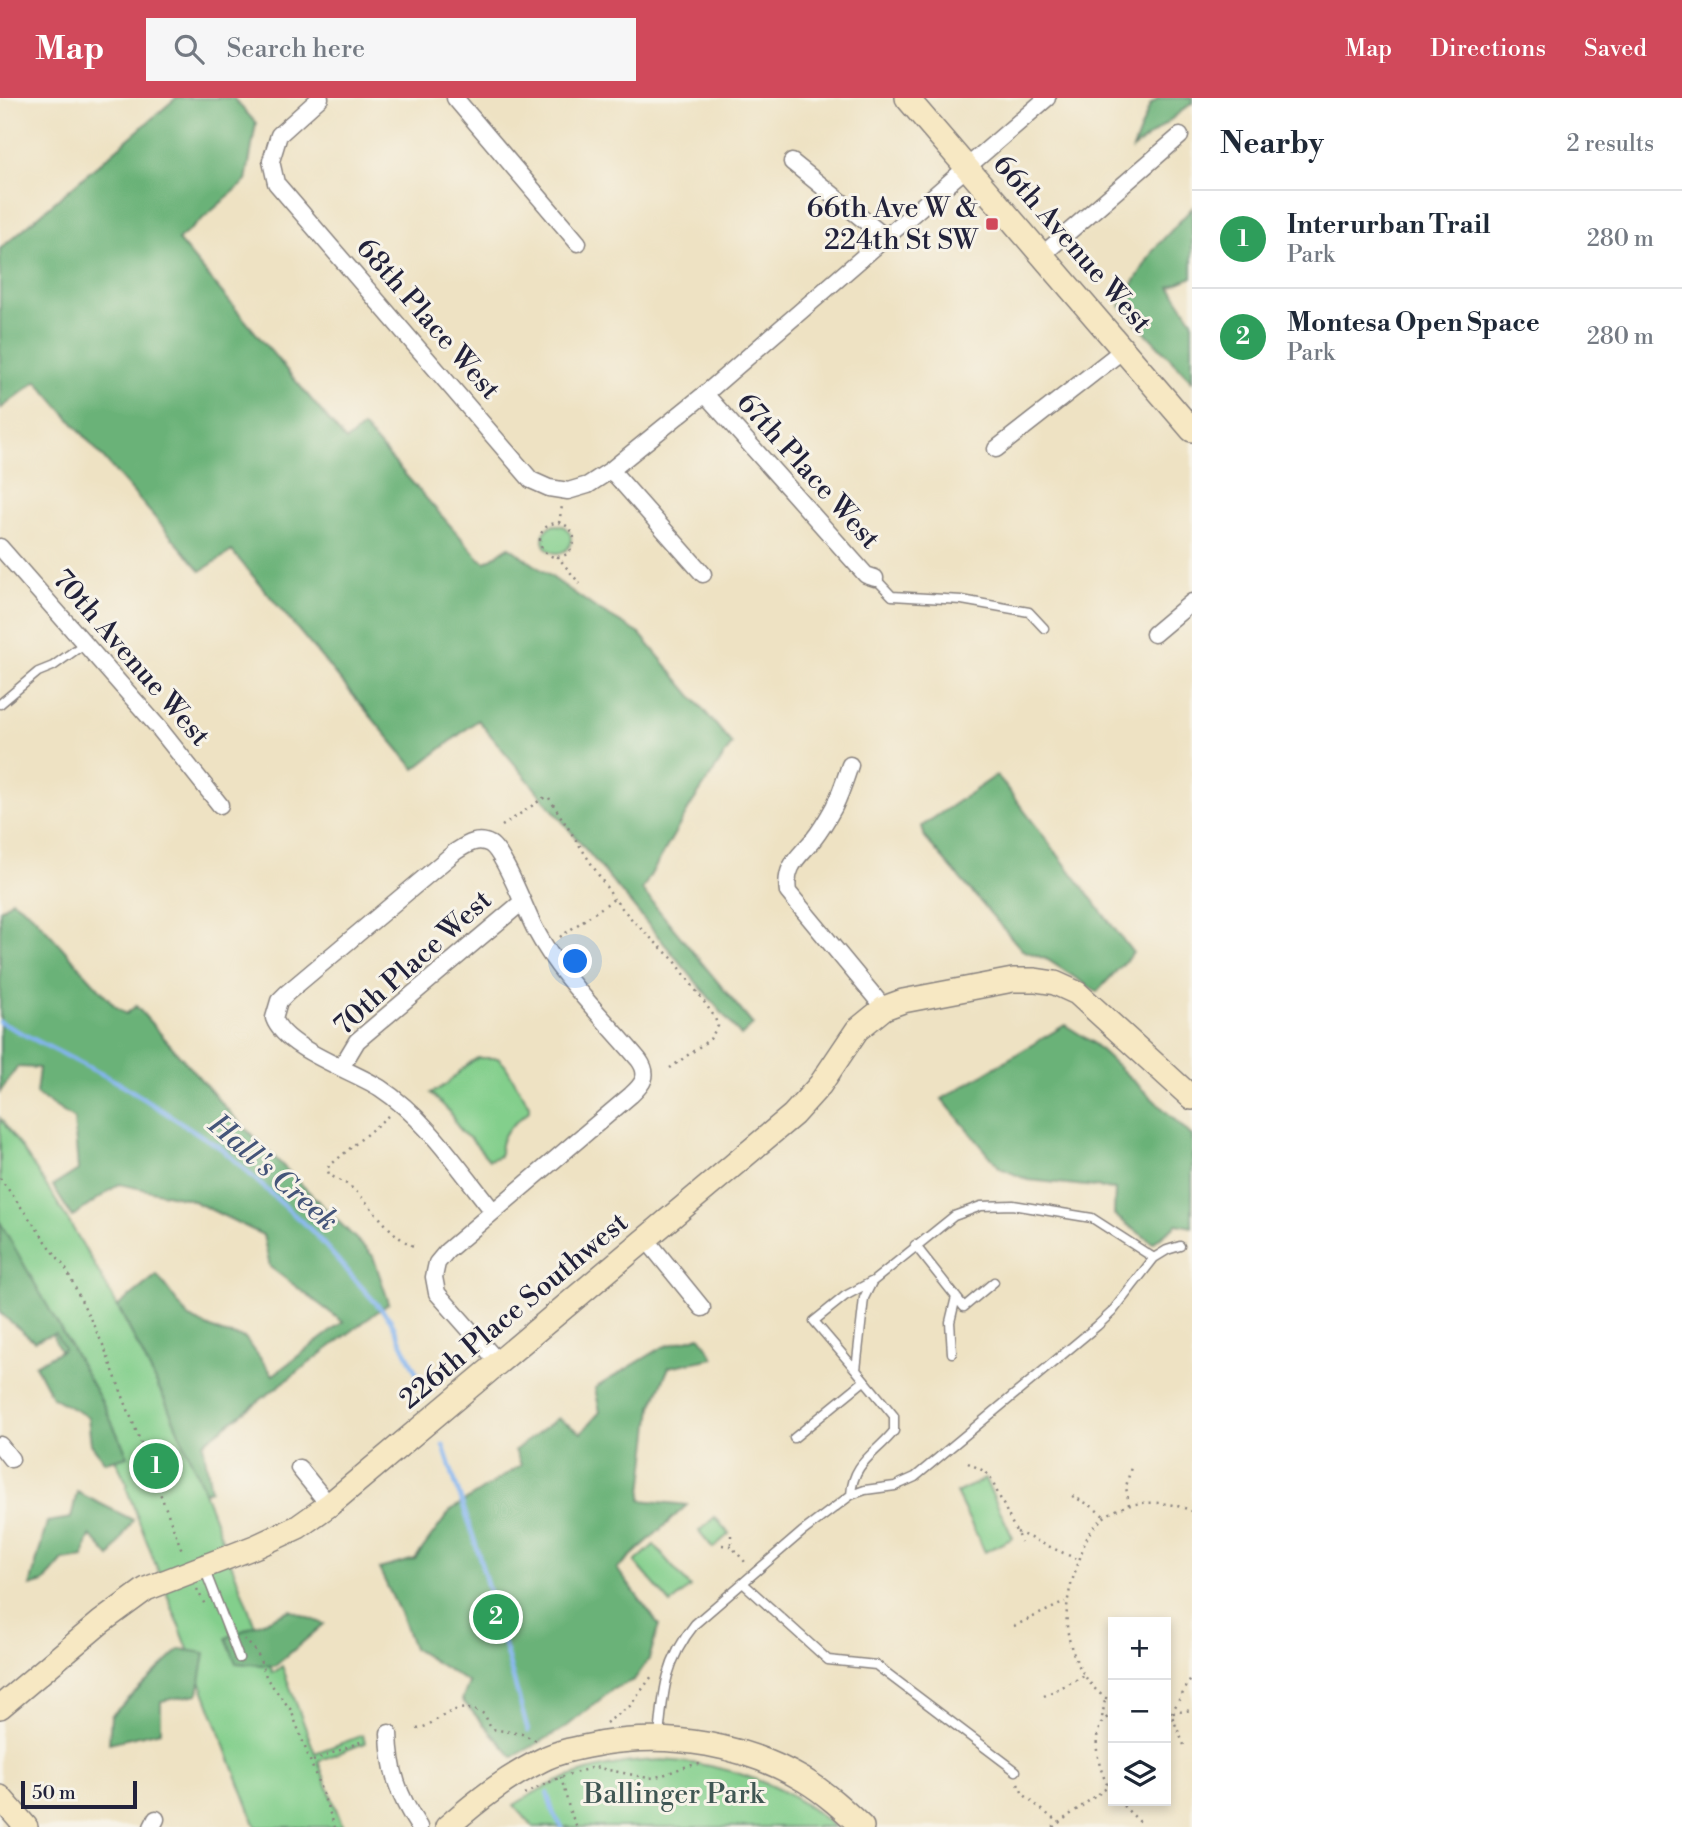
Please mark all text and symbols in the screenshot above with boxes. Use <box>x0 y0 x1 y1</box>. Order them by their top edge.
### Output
search box <box>146 18 636 81</box>
text: Map <box>35 29 104 70</box>
icon: search <box>170 30 208 68</box>
text: Search here <box>226 33 365 65</box>
text: Map <box>1345 34 1392 64</box>
text: Directions <box>1430 34 1546 64</box>
text: Saved <box>1584 34 1647 64</box>
text: Nearby <box>1220 125 1324 163</box>
text: 2 results <box>1567 130 1654 158</box>
street label: 66th Avenue West <box>985 148 1159 340</box>
place label: 66th Ave W & 224th St SW <box>807 191 980 258</box>
text: Interurban Trail <box>1287 209 1491 241</box>
marker: 66th Ave W & 224th St SW <box>984 216 1000 232</box>
text: 1 <box>1237 225 1249 253</box>
text: 280 m <box>1587 225 1654 253</box>
street label: 68th Place West <box>348 231 508 407</box>
text: Park <box>1287 241 1335 269</box>
text: Montesa Open Space <box>1287 307 1540 339</box>
text: 2 <box>1236 323 1250 351</box>
text: 280 m <box>1587 323 1654 351</box>
text: Park <box>1287 339 1335 367</box>
street label: 67th Place West <box>729 386 887 556</box>
street label: 70th Avenue West <box>45 562 217 754</box>
street label: 70th Place West <box>327 883 499 1043</box>
your location <box>558 944 592 978</box>
water label: Hall's Creek <box>199 1105 346 1240</box>
street label: 226th Place Southwest <box>393 1205 635 1417</box>
pin: 1 <box>133 1440 179 1492</box>
pin: 2 <box>473 1591 519 1643</box>
map controls <box>1108 1617 1171 1806</box>
button: + <box>1108 1617 1171 1680</box>
button: − <box>1108 1680 1171 1743</box>
button: layers <box>1108 1743 1171 1806</box>
park label: Ballinger Park <box>583 1777 766 1812</box>
scale bar <box>21 1778 136 1810</box>
text: 50 m <box>32 1781 76 1805</box>

